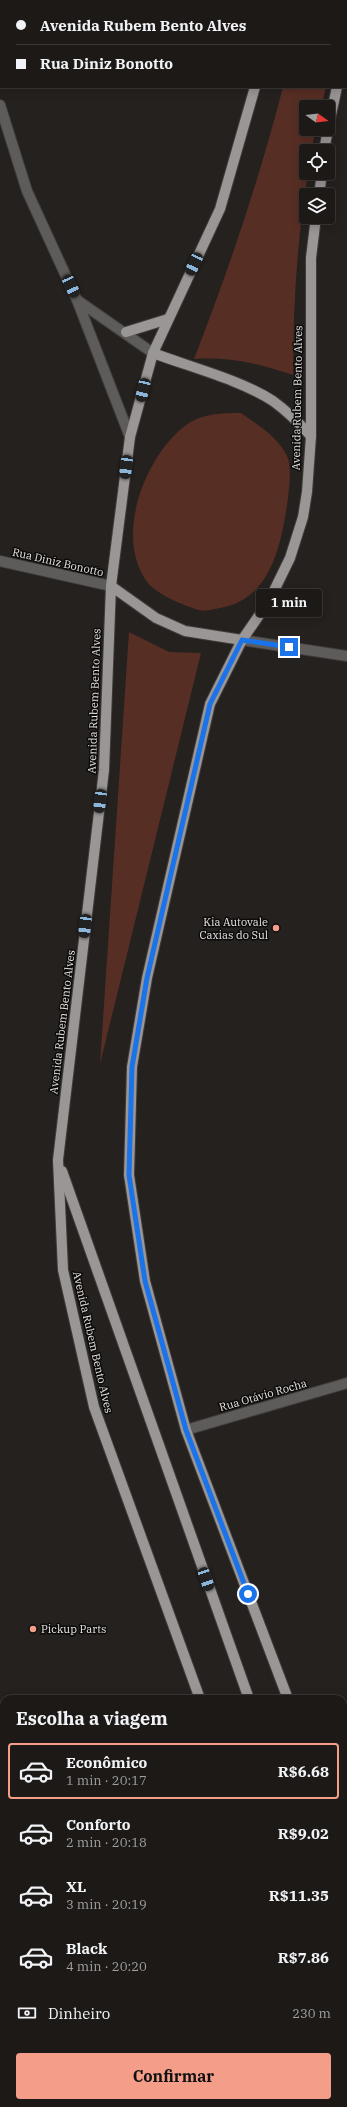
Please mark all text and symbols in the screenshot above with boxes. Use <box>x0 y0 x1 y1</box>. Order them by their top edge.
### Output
text: Avenida Rubem Bento Alves <box>40 16 246 35</box>
text: Rua Diniz Bonotto <box>40 54 173 73</box>
north arrow <box>299 100 335 136</box>
map controls <box>299 100 335 224</box>
button: locate <box>299 144 335 180</box>
button: layers <box>299 188 335 224</box>
car <box>183 251 205 277</box>
car <box>60 273 82 299</box>
street label: Avenida Rubem Bento Alves <box>289 325 305 471</box>
car <box>134 377 152 403</box>
car <box>119 454 133 480</box>
street label: Rua Diniz Bonotto <box>11 545 105 579</box>
callout: 1 min <box>256 589 322 617</box>
text: 1 min <box>271 594 307 611</box>
street label: Avenida Rubem Bento Alves <box>84 628 104 774</box>
route end <box>280 638 298 656</box>
car <box>93 788 107 814</box>
car <box>78 913 92 939</box>
place label: Kia Autovale Caxias do Sul <box>199 915 268 942</box>
marker: Kia Autovale Caxias do Sul <box>271 923 281 933</box>
street label: Avenida Rubem Bento Alves <box>46 949 78 1095</box>
street label: Avenida Rubem Bento Alves <box>70 1270 116 1414</box>
street label: Rua Otávio Rocha <box>218 1376 308 1414</box>
car <box>196 1566 216 1592</box>
route start <box>239 1585 257 1603</box>
place label: Pickup Parts <box>41 1622 106 1636</box>
marker: Pickup Parts <box>28 1624 38 1634</box>
text: Escolha a viagem <box>16 1707 168 1730</box>
icon: car <box>18 1753 54 1789</box>
text: Econômico <box>66 1753 147 1772</box>
text: R$6.68 <box>278 1762 329 1781</box>
text: 1 min · 20:17 <box>66 1772 147 1789</box>
icon: car <box>18 1815 54 1851</box>
text: Conforto <box>66 1815 131 1834</box>
text: R$9.02 <box>278 1824 329 1843</box>
text: 2 min · 20:18 <box>66 1834 147 1851</box>
icon: car <box>18 1877 54 1913</box>
text: XL <box>66 1877 86 1896</box>
text: R$11.35 <box>269 1886 329 1905</box>
text: 3 min · 20:19 <box>66 1896 147 1913</box>
icon: car <box>18 1939 54 1975</box>
text: Black <box>66 1939 107 1958</box>
text: R$7.86 <box>278 1948 329 1967</box>
text: 4 min · 20:20 <box>66 1958 147 1975</box>
icon: cash <box>16 2002 38 2024</box>
text: Dinheiro <box>48 2004 110 2023</box>
text: 230 m <box>292 2005 331 2022</box>
button: Confirmar <box>16 2053 331 2099</box>

